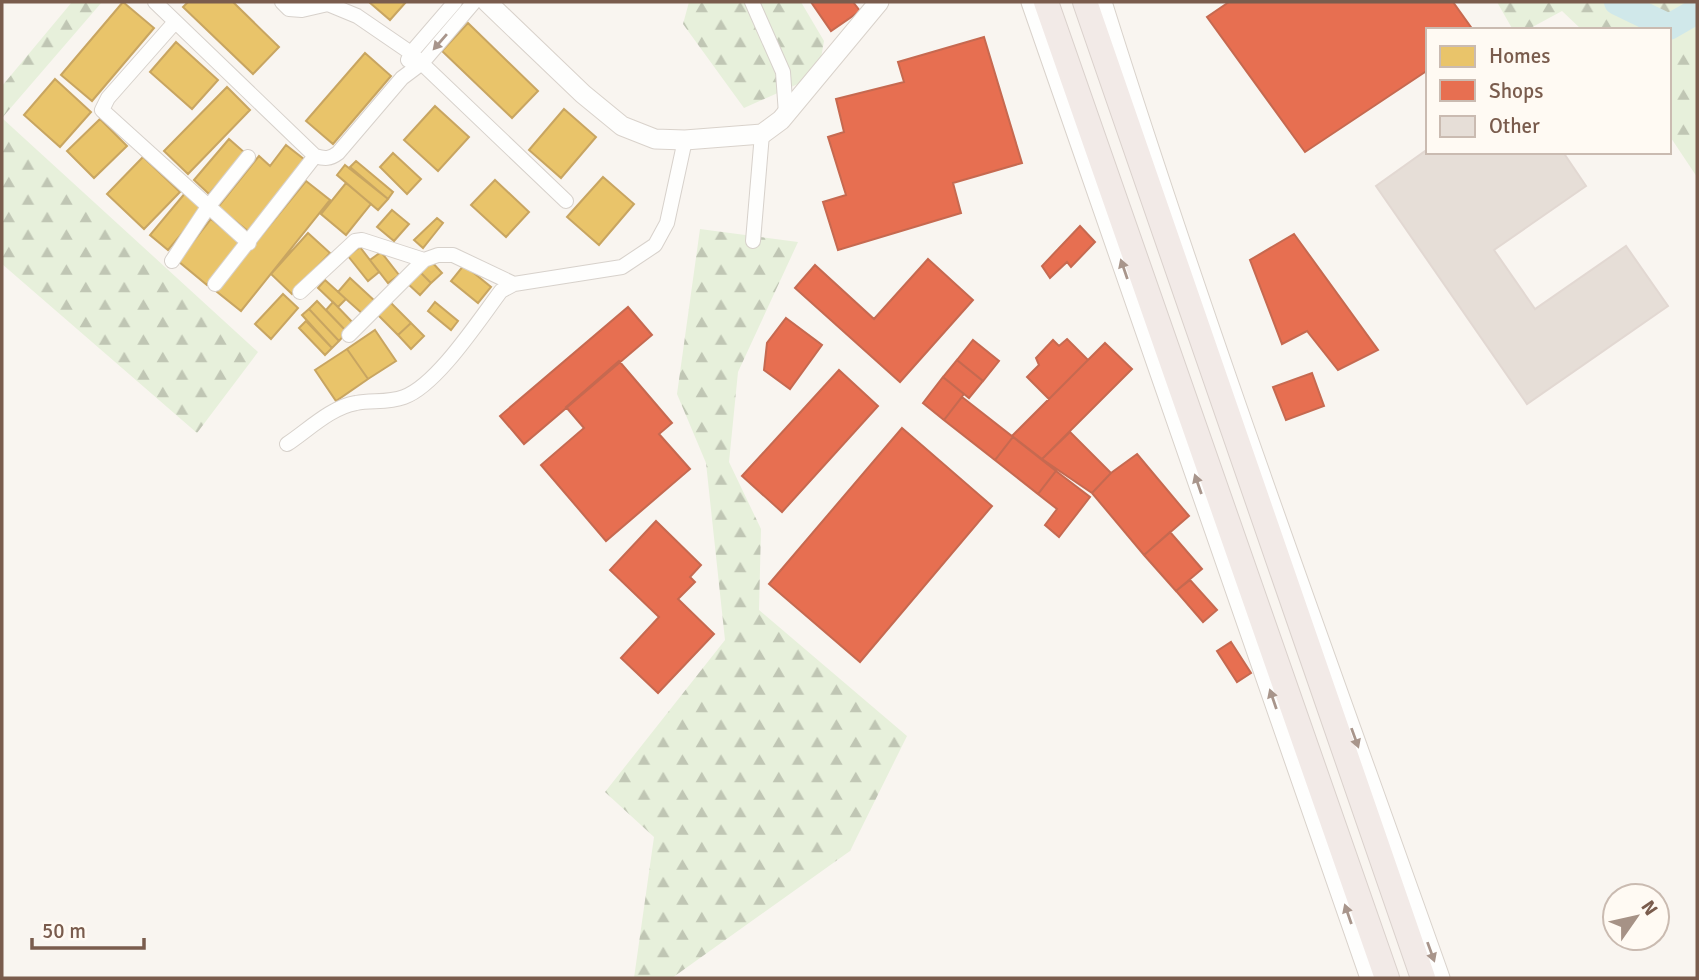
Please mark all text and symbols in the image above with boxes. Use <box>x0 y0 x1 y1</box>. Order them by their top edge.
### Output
legend <box>1426 28 1671 154</box>
one-way arrow <box>433 33 448 50</box>
text: Homes <box>1489 43 1551 69</box>
text: Shops <box>1489 78 1543 104</box>
text: Other <box>1489 113 1540 139</box>
one-way arrow <box>1118 259 1129 280</box>
one-way arrow <box>1192 473 1203 494</box>
one-way arrow <box>1267 688 1278 709</box>
one-way arrow <box>1350 728 1361 749</box>
north arrow <box>1601 882 1671 952</box>
text: N <box>1636 896 1663 920</box>
one-way arrow <box>1342 903 1353 924</box>
scale bar <box>32 906 144 950</box>
text: 50 m <box>42 918 86 944</box>
one-way arrow <box>1426 942 1437 963</box>

